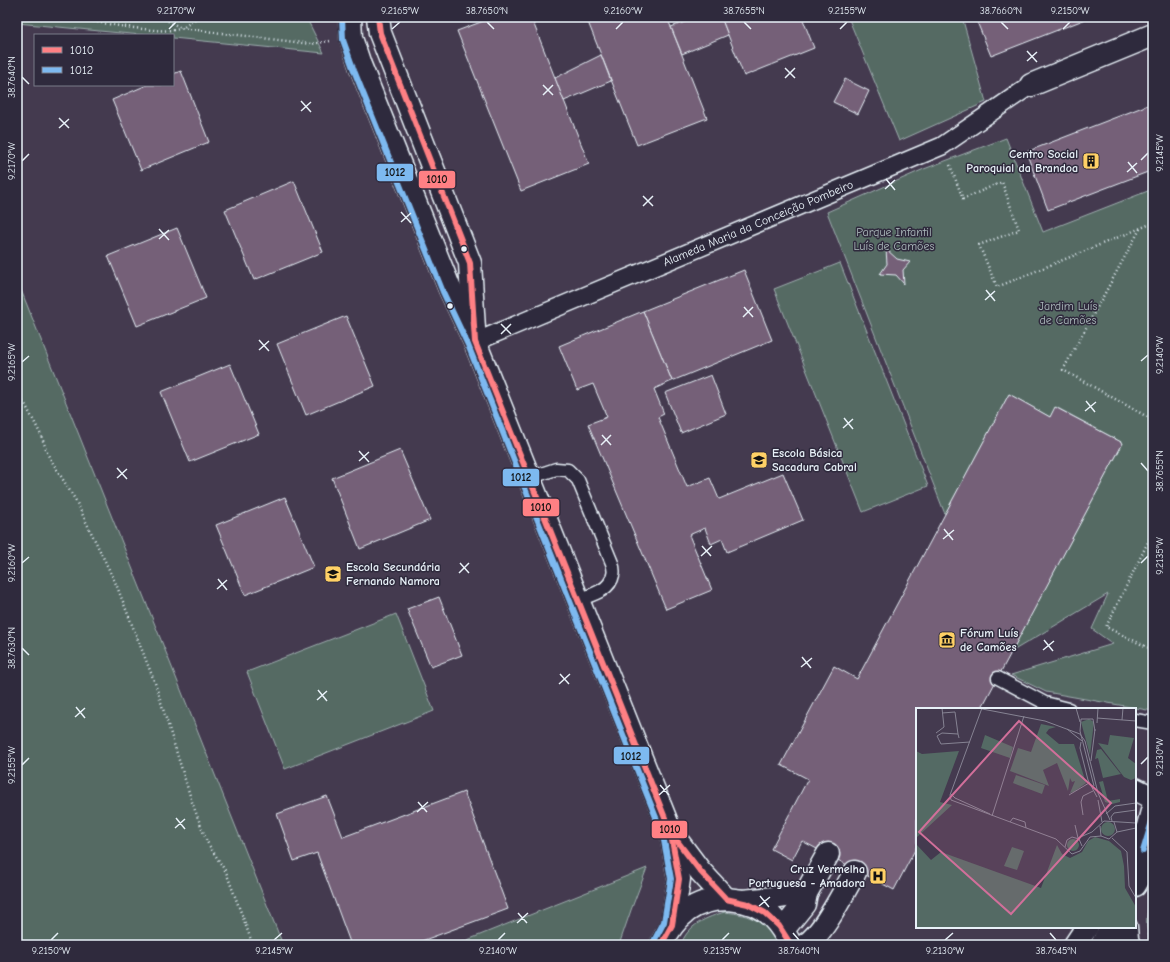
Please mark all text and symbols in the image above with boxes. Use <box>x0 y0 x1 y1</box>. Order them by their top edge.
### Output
text: 9.2170°W <box>157 5 195 17</box>
text: 9.2165°W <box>381 5 419 17</box>
text: 38.7650°N <box>466 5 508 17</box>
text: 9.2160°W <box>604 5 643 17</box>
text: 38.7655°N <box>723 5 765 17</box>
text: 9.2155°W <box>828 5 866 17</box>
text: 38.7660°N <box>980 5 1022 17</box>
text: 9.2150°W <box>1051 5 1090 17</box>
legend <box>34 34 174 86</box>
text: 1010 <box>70 43 94 57</box>
text: 38.7640°N <box>6 56 18 98</box>
text: 1012 <box>70 63 93 77</box>
text: 9.2145°W <box>1154 134 1166 172</box>
text: 9.2170°W <box>6 142 18 180</box>
place label: Centro Social Paroquial da Brandoa <box>966 147 1078 175</box>
building icon: Centro Social Paroquial da Brandoa <box>1081 151 1101 171</box>
line badge: 1012 <box>376 163 414 182</box>
text: 1012 <box>385 166 406 179</box>
line badge: 1010 <box>418 170 456 189</box>
text: 1010 <box>426 173 448 186</box>
street label: Alameda Maria da Conceição Pombeiro <box>661 177 855 269</box>
park label: Parque Infantil Luís de Camões <box>854 225 934 253</box>
unlabelled marker <box>459 244 469 254</box>
park label: Jardim Luís de Camões <box>1039 299 1097 327</box>
unlabelled marker <box>445 301 455 311</box>
text: 9.2140°W <box>1154 336 1166 374</box>
text: 9.2165°W <box>6 343 18 381</box>
place label: Escola Básica Sacadura Cabral <box>772 446 857 474</box>
school or university icon: Escola Básica Sacadura Cabral <box>749 450 769 470</box>
text: 38.7655°N <box>1154 450 1166 492</box>
line badge: 1012 <box>502 468 540 487</box>
text: 1012 <box>511 471 532 484</box>
line badge: 1010 <box>522 498 560 517</box>
text: 1010 <box>530 501 552 514</box>
text: 9.2135°W <box>1154 537 1166 575</box>
text: 9.2160°W <box>6 543 18 582</box>
place label: Escola Secundária Fernando Namora <box>346 560 440 588</box>
school or university icon: Escola Secundária Fernando Namora <box>323 564 343 584</box>
place label: Fórum Luís de Camões <box>960 626 1018 654</box>
text: 38.7630°N <box>6 627 18 669</box>
museum icon: Fórum Luís de Camões <box>937 630 957 650</box>
inset map <box>916 708 1136 928</box>
text: 9.2130°W <box>1154 738 1166 776</box>
text: 9.2155°W <box>6 746 18 784</box>
line badge: 1012 <box>613 746 650 765</box>
text: 1012 <box>621 750 642 763</box>
line badge: 1010 <box>651 820 688 839</box>
text: 1010 <box>659 823 681 836</box>
place label: Cruz Vermelha Portuguesa - Amadora <box>749 862 865 890</box>
hospital icon: Cruz Vermelha Portuguesa - Amadora <box>868 866 888 886</box>
text: 9.2150°W <box>32 945 71 957</box>
text: 9.2145°W <box>255 945 293 957</box>
text: 9.2140°W <box>479 945 517 957</box>
text: 9.2135°W <box>703 945 741 957</box>
text: 38.7640°N <box>778 945 820 957</box>
text: 9.2130°W <box>926 945 964 957</box>
text: 38.7645°N <box>1035 945 1077 957</box>

